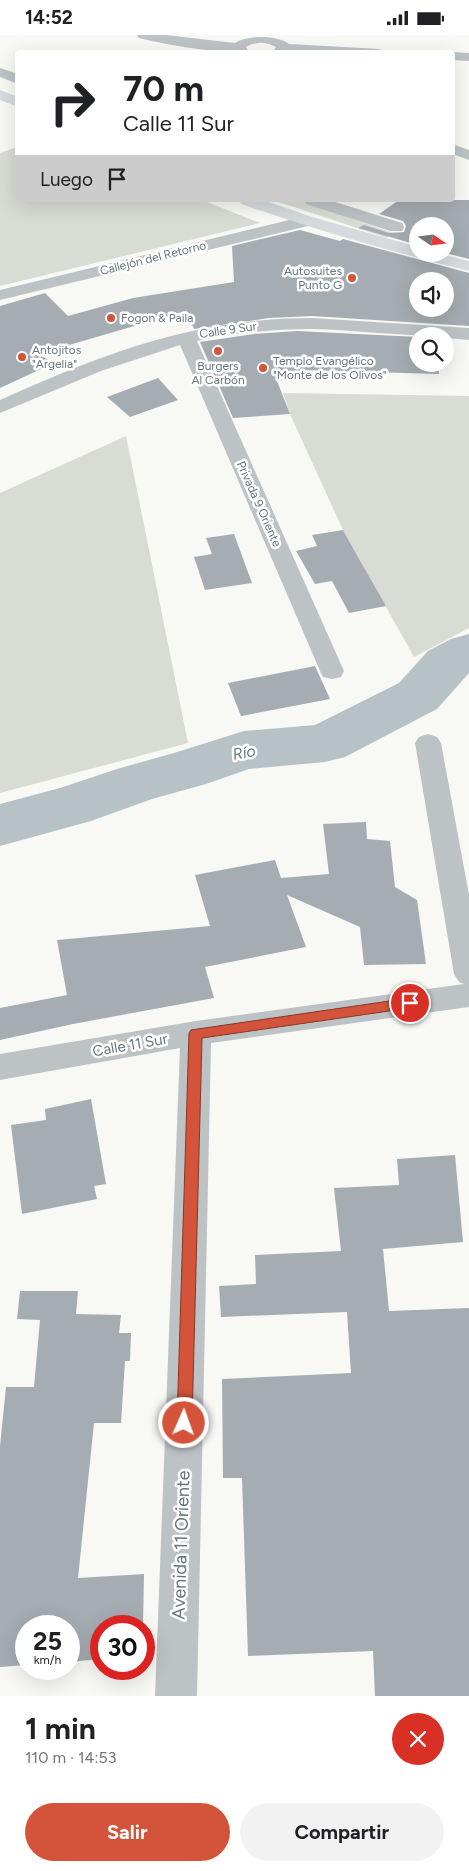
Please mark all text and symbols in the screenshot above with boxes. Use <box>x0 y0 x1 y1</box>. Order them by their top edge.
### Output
text: 14:52 <box>25 6 73 29</box>
text: 70 m <box>123 68 204 110</box>
icon: right <box>40 70 105 135</box>
text: Calle 11 Sur <box>123 110 234 137</box>
icon: arrive <box>103 165 131 193</box>
text: Luego <box>40 168 93 191</box>
north arrow <box>409 217 454 263</box>
map controls <box>409 217 454 372</box>
street label: Callejón del Retorno <box>98 238 208 278</box>
place label: Autosuites Punto G <box>284 264 342 292</box>
marker: Autosuites Punto G <box>346 272 358 284</box>
button: sound <box>409 272 454 317</box>
place label: Fogon & Paila <box>121 311 193 325</box>
marker: Fogon & Paila <box>105 312 117 324</box>
street label: Calle 9 Sur <box>199 319 257 341</box>
button: search <box>409 327 454 372</box>
place label: Antojitos "Argelia" <box>32 343 82 371</box>
marker: Burgers Al Carbón <box>212 345 224 357</box>
marker: Antojitos "Argelia" <box>16 351 28 363</box>
place label: Templo Evangélico "Monte de los Olivos" <box>273 354 387 382</box>
place label: Burgers Al Carbón <box>191 359 245 387</box>
marker: Templo Evangélico "Monte de los Olivos" <box>257 362 269 374</box>
street label: Privada 9 Oriente <box>234 459 284 549</box>
water label: Río <box>231 741 257 764</box>
pin <box>389 982 431 1024</box>
icon: arrive <box>396 989 424 1017</box>
street label: Calle 11 Sur <box>91 1030 169 1060</box>
position arrow <box>157 1396 209 1448</box>
street label: Avenida 11 Oriente <box>167 1470 195 1620</box>
speed limit sign: 30 <box>90 1615 155 1680</box>
text: 25 <box>33 1626 62 1656</box>
text: km/h <box>34 1653 61 1667</box>
text: 1 min <box>25 1710 96 1747</box>
button: close <box>392 1713 444 1765</box>
text: 110 m · 14:53 <box>25 1748 117 1767</box>
button: Salir <box>25 1803 230 1861</box>
button: Compartir <box>240 1803 444 1861</box>

